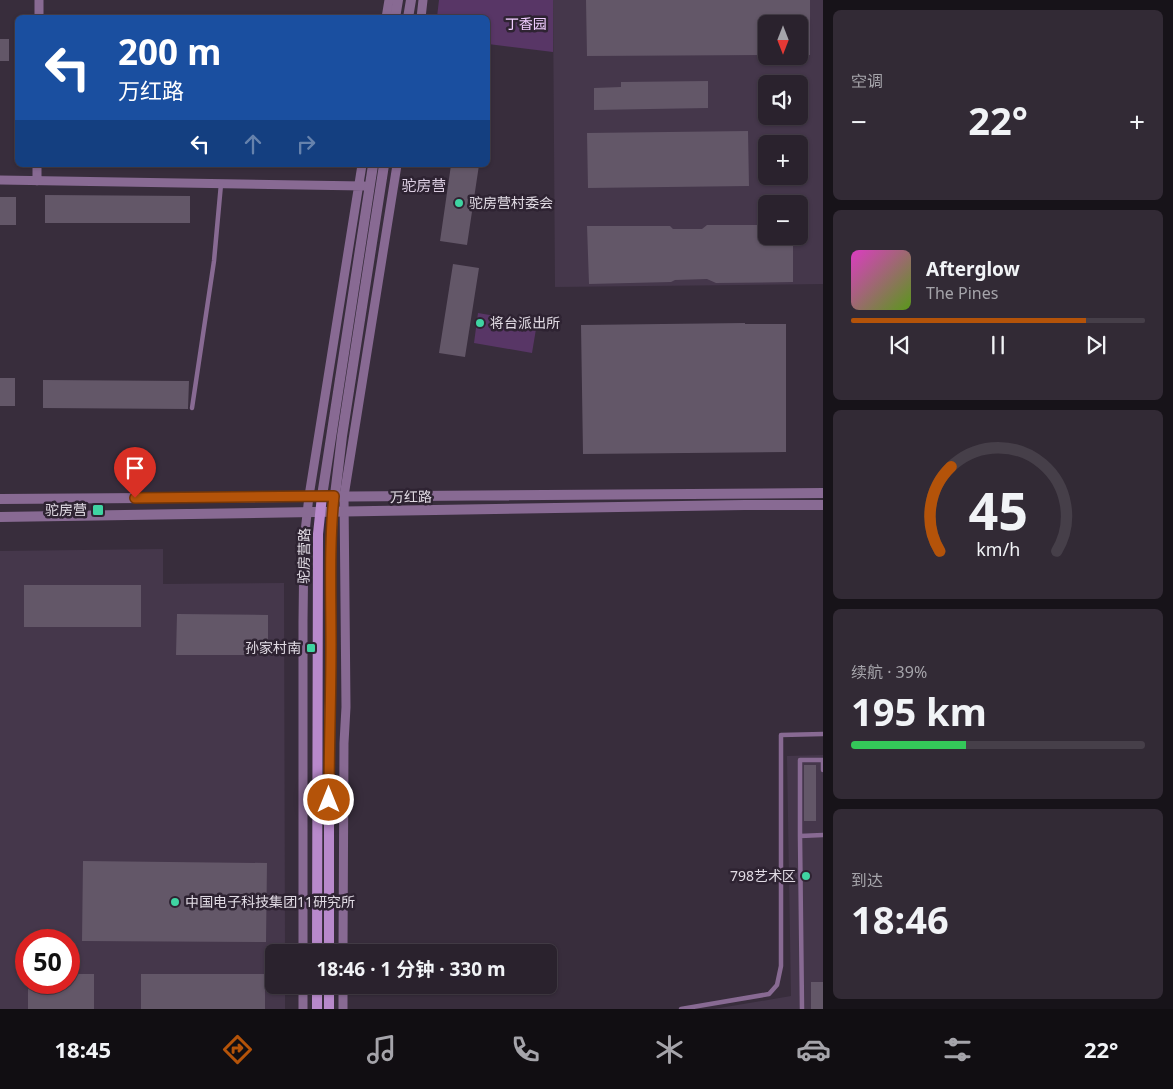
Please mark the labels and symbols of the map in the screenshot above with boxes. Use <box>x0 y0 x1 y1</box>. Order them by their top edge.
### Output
park label: 丁香园 <box>505 14 547 33</box>
north arrow <box>758 15 808 65</box>
district label: 驼房营 <box>401 175 447 195</box>
place label: 驼房营村委会 <box>469 193 553 212</box>
marker: 驼房营村委会 <box>453 197 465 209</box>
place label: 将台派出所 <box>490 313 560 332</box>
marker: 将台派出所 <box>474 317 486 329</box>
pin <box>114 447 156 498</box>
street label: 万红路 <box>390 487 432 506</box>
place label: 驼房营 <box>45 500 87 519</box>
marker: 驼房营 <box>91 503 105 517</box>
street label: 驼房营路 <box>294 528 313 584</box>
place label: 孙家村南 <box>245 638 301 657</box>
marker: 孙家村南 <box>305 642 317 654</box>
position arrow <box>302 773 354 825</box>
place label: 798艺术区 <box>730 866 796 885</box>
marker: 798艺术区 <box>800 870 812 882</box>
place label: 中国电子科技集团11研究所 <box>185 892 355 911</box>
marker: 中国电子科技集团11研究所 <box>169 896 181 908</box>
speed limit sign: 50 <box>15 929 80 994</box>

